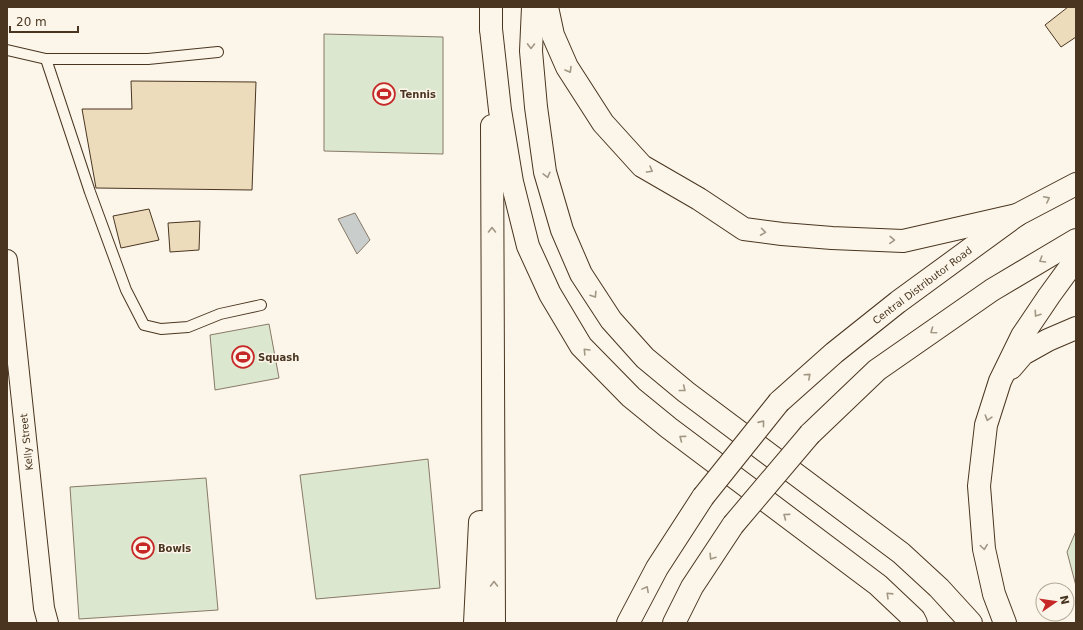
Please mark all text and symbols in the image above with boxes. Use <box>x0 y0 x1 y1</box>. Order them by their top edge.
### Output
scale bar <box>10 8 78 34</box>
text: 20 m <box>16 15 47 29</box>
one-way arrow <box>527 43 535 49</box>
one-way arrow <box>565 66 572 73</box>
sports icon: Tennis <box>371 81 397 107</box>
place label: Tennis <box>400 89 436 100</box>
one-way arrow <box>646 166 653 173</box>
one-way arrow <box>542 172 550 178</box>
one-way arrow <box>1043 197 1050 204</box>
one-way arrow <box>488 227 496 233</box>
one-way arrow <box>760 227 766 236</box>
one-way arrow <box>889 236 895 244</box>
street label: Central Distributor Road <box>871 245 974 326</box>
one-way arrow <box>1039 256 1046 263</box>
one-way arrow <box>590 291 597 298</box>
one-way arrow <box>1035 309 1042 316</box>
one-way arrow <box>931 326 938 333</box>
sports icon: Squash <box>230 344 256 370</box>
one-way arrow <box>583 348 591 356</box>
place label: Squash <box>258 352 299 363</box>
one-way arrow <box>803 374 811 381</box>
one-way arrow <box>678 385 685 392</box>
street label: Kelly Street <box>18 413 35 471</box>
one-way arrow <box>984 415 993 422</box>
one-way arrow <box>758 420 765 427</box>
one-way arrow <box>679 435 686 443</box>
one-way arrow <box>783 513 790 521</box>
sports icon: Bowls <box>130 535 156 561</box>
place label: Bowls <box>158 543 191 554</box>
one-way arrow <box>979 544 988 550</box>
one-way arrow <box>709 553 717 560</box>
one-way arrow <box>490 581 498 587</box>
north arrow <box>1035 582 1075 622</box>
one-way arrow <box>641 585 649 593</box>
one-way arrow <box>886 593 894 600</box>
text: N <box>1057 594 1072 606</box>

